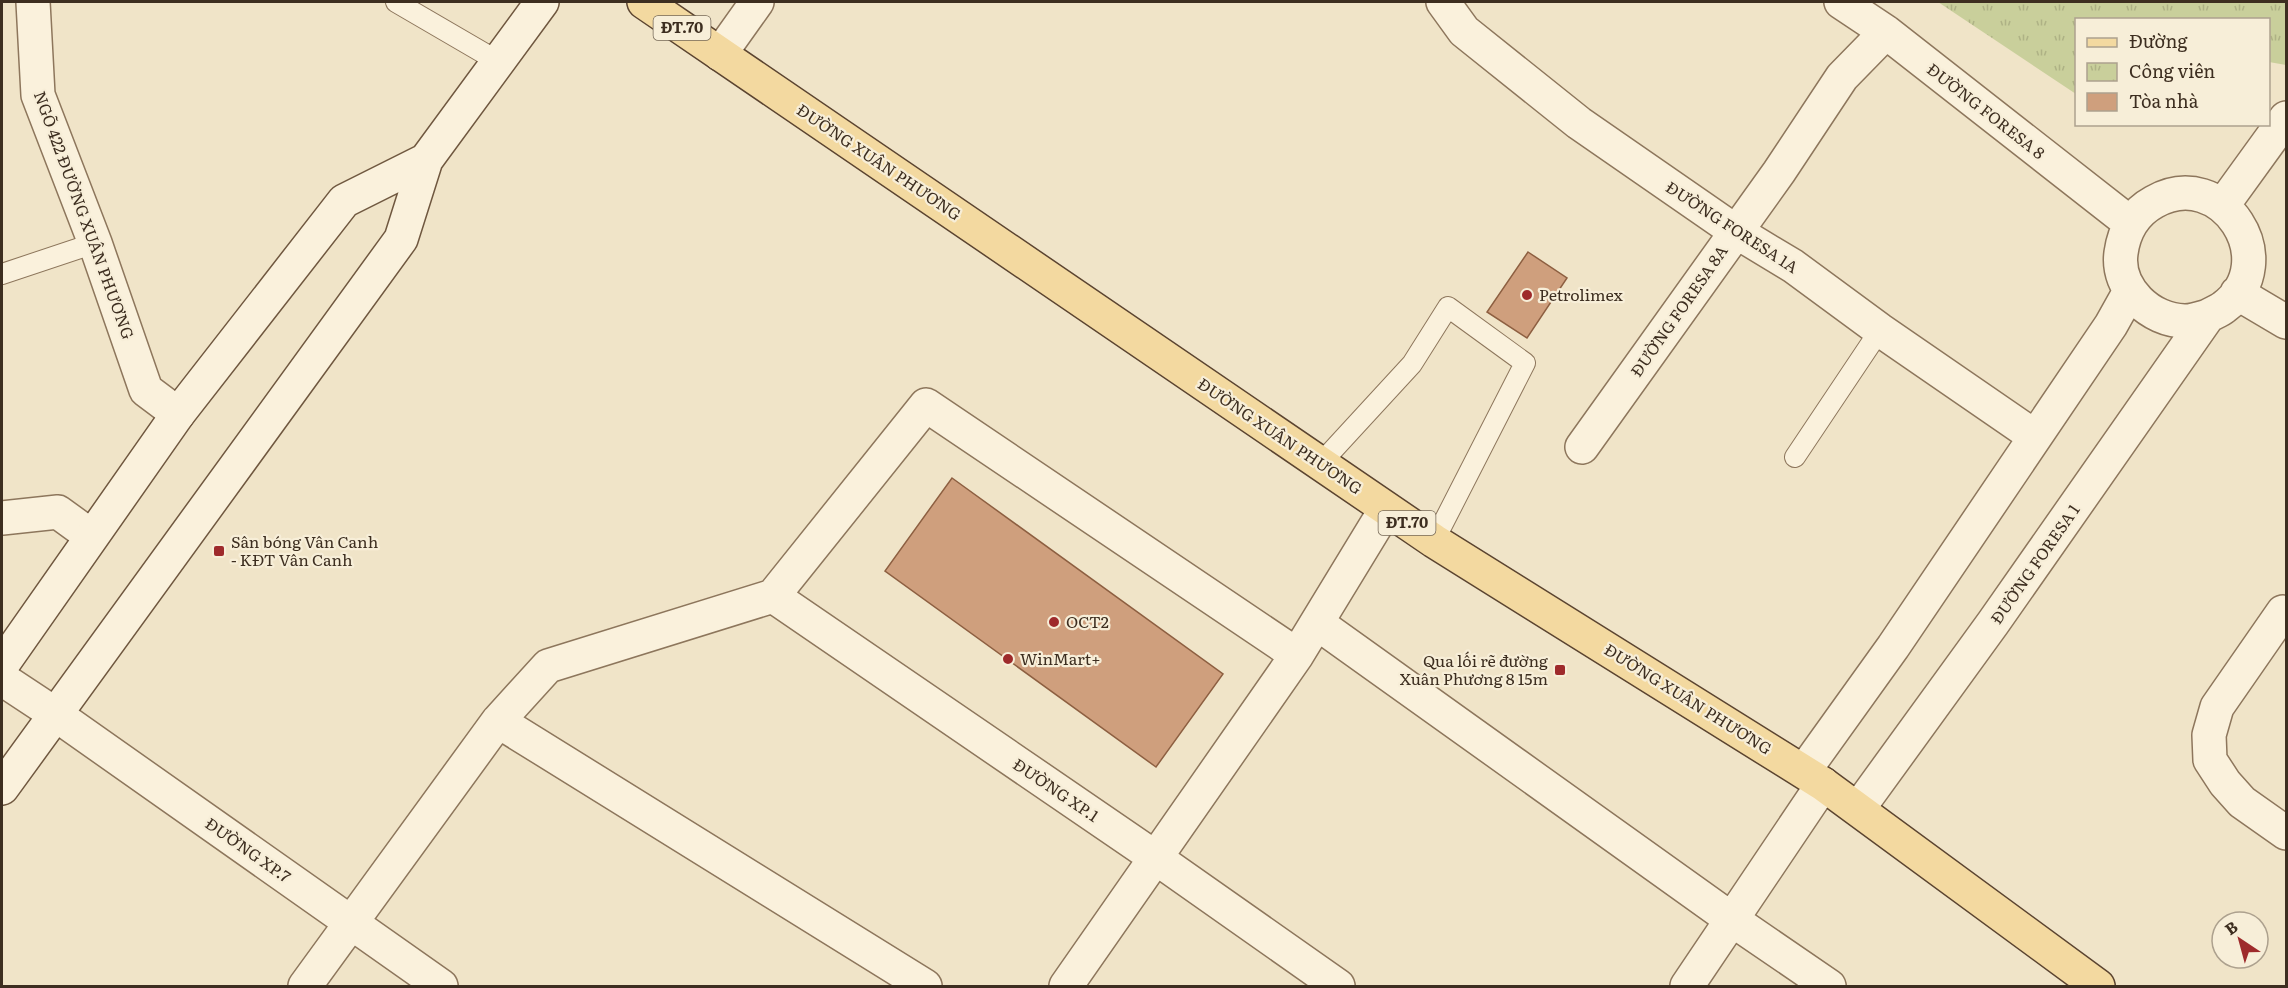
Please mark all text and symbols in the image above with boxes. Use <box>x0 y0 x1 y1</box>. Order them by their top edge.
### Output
road number: ĐT.70 <box>654 16 710 40</box>
legend <box>2075 18 2270 126</box>
text: Đường <box>2129 27 2188 54</box>
street label: ĐƯỜNG FORESA 8 <box>1922 56 2051 164</box>
text: Công viên <box>2129 57 2215 84</box>
street label: NGÕ 422 ĐƯỜNG XUÂN PHƯƠNG <box>29 87 141 342</box>
text: Tòa nhà <box>2129 87 2199 114</box>
street label: ĐƯỜNG XUÂN PHƯƠNG <box>793 97 967 225</box>
street label: ĐƯỜNG FORESA 1A <box>1662 174 1804 278</box>
street label: ĐƯỜNG FORESA 8A <box>1624 240 1733 381</box>
place label: Petrolimex <box>1539 282 1624 306</box>
marker: Petrolimex <box>1520 288 1534 302</box>
street label: ĐƯỜNG XUÂN PHƯƠNG <box>1194 371 1368 499</box>
street label: ĐƯỜNG FORESA 1 <box>1984 498 2085 628</box>
road number: ĐT.70 <box>1378 511 1436 535</box>
place label: Sân bóng Vân Canh - KĐT Vân Canh <box>231 529 379 571</box>
marker: Sân bóng Vân Canh - KĐT Vân Canh <box>212 544 226 558</box>
place label: OCT2 <box>1066 609 1109 633</box>
marker: OCT2 <box>1047 615 1061 629</box>
street label: ĐƯỜNG XUÂN PHƯƠNG <box>1600 637 1777 760</box>
place label: WinMart+ <box>1020 646 1101 670</box>
place label: Qua lối rẽ đường Xuân Phương 8 15m <box>1400 648 1548 690</box>
marker: WinMart+ <box>1001 652 1015 666</box>
marker: Qua lối rẽ đường Xuân Phương 8 15m <box>1553 663 1567 677</box>
street label: ĐƯỜNG XP.1 <box>1009 752 1105 827</box>
street label: ĐƯỜNG XP.7 <box>201 811 296 888</box>
north arrow <box>2210 910 2270 970</box>
text: B <box>2219 914 2242 940</box>

